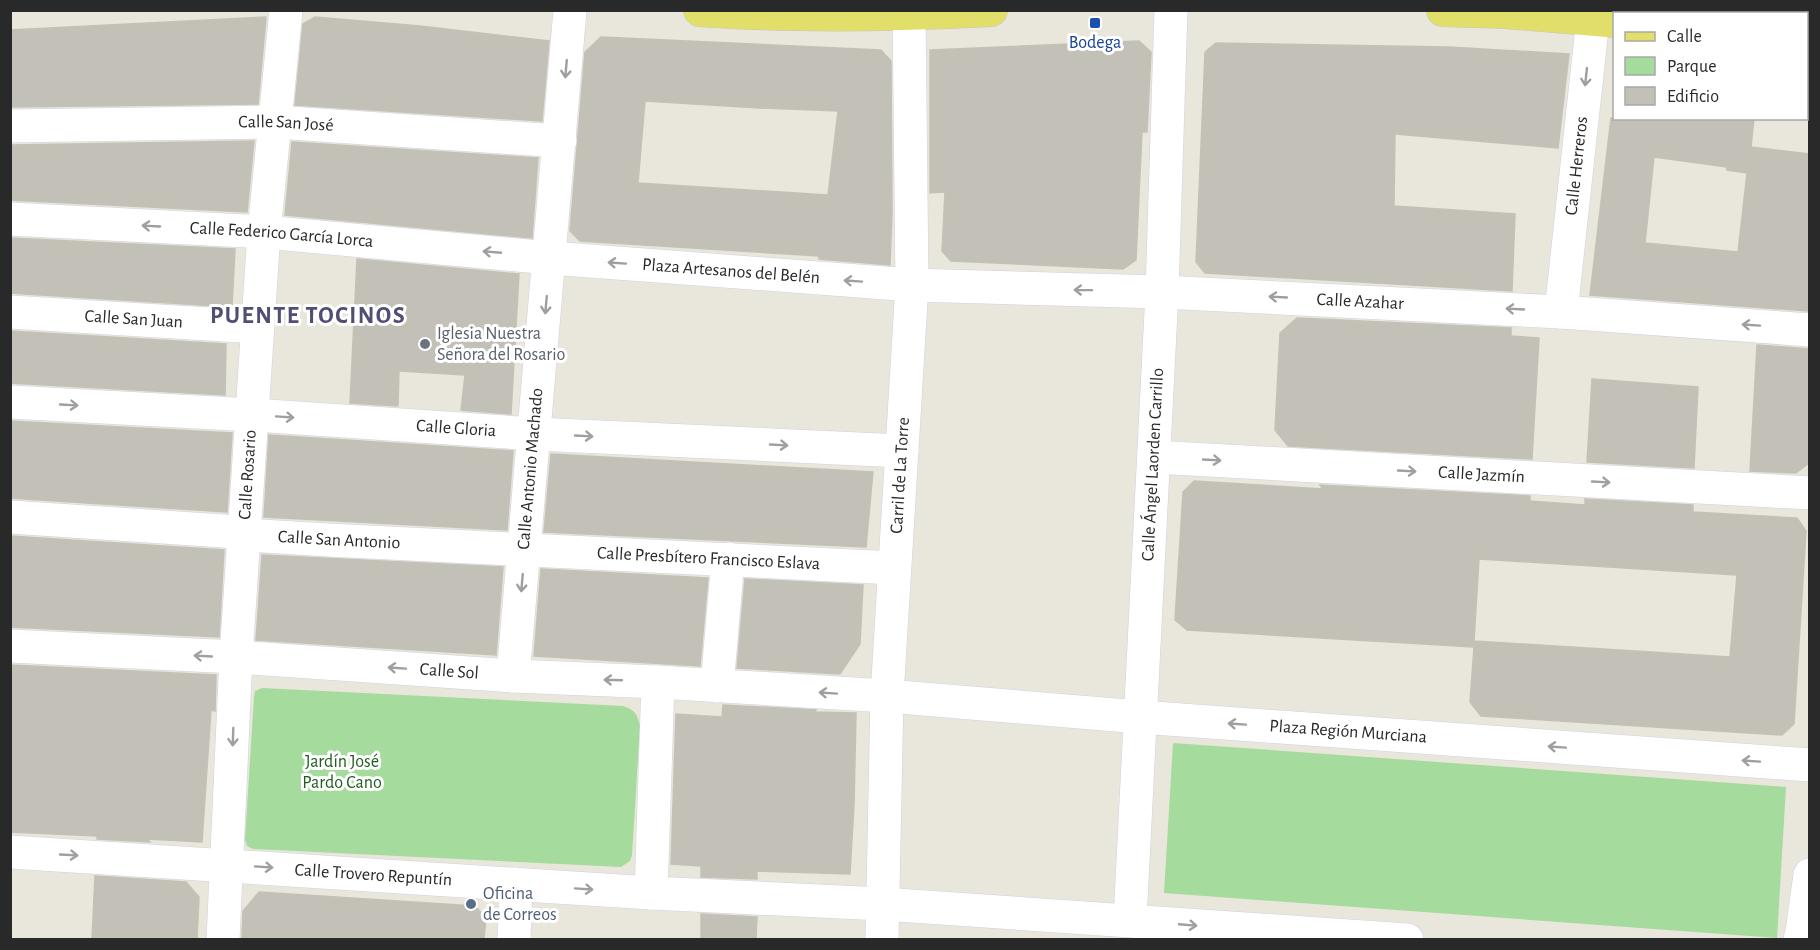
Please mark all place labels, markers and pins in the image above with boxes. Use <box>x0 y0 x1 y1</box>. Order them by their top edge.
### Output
marker: Bodega <box>1088 16 1102 30</box>
place label: Bodega <box>1069 34 1121 52</box>
place label: Iglesia Nuestra Señora del Rosario <box>437 325 565 364</box>
marker: Iglesia Nuestra Señora del Rosario <box>418 337 432 351</box>
place label: Oficina de Correos <box>483 885 557 924</box>
marker: Oficina de Correos <box>464 897 478 911</box>

